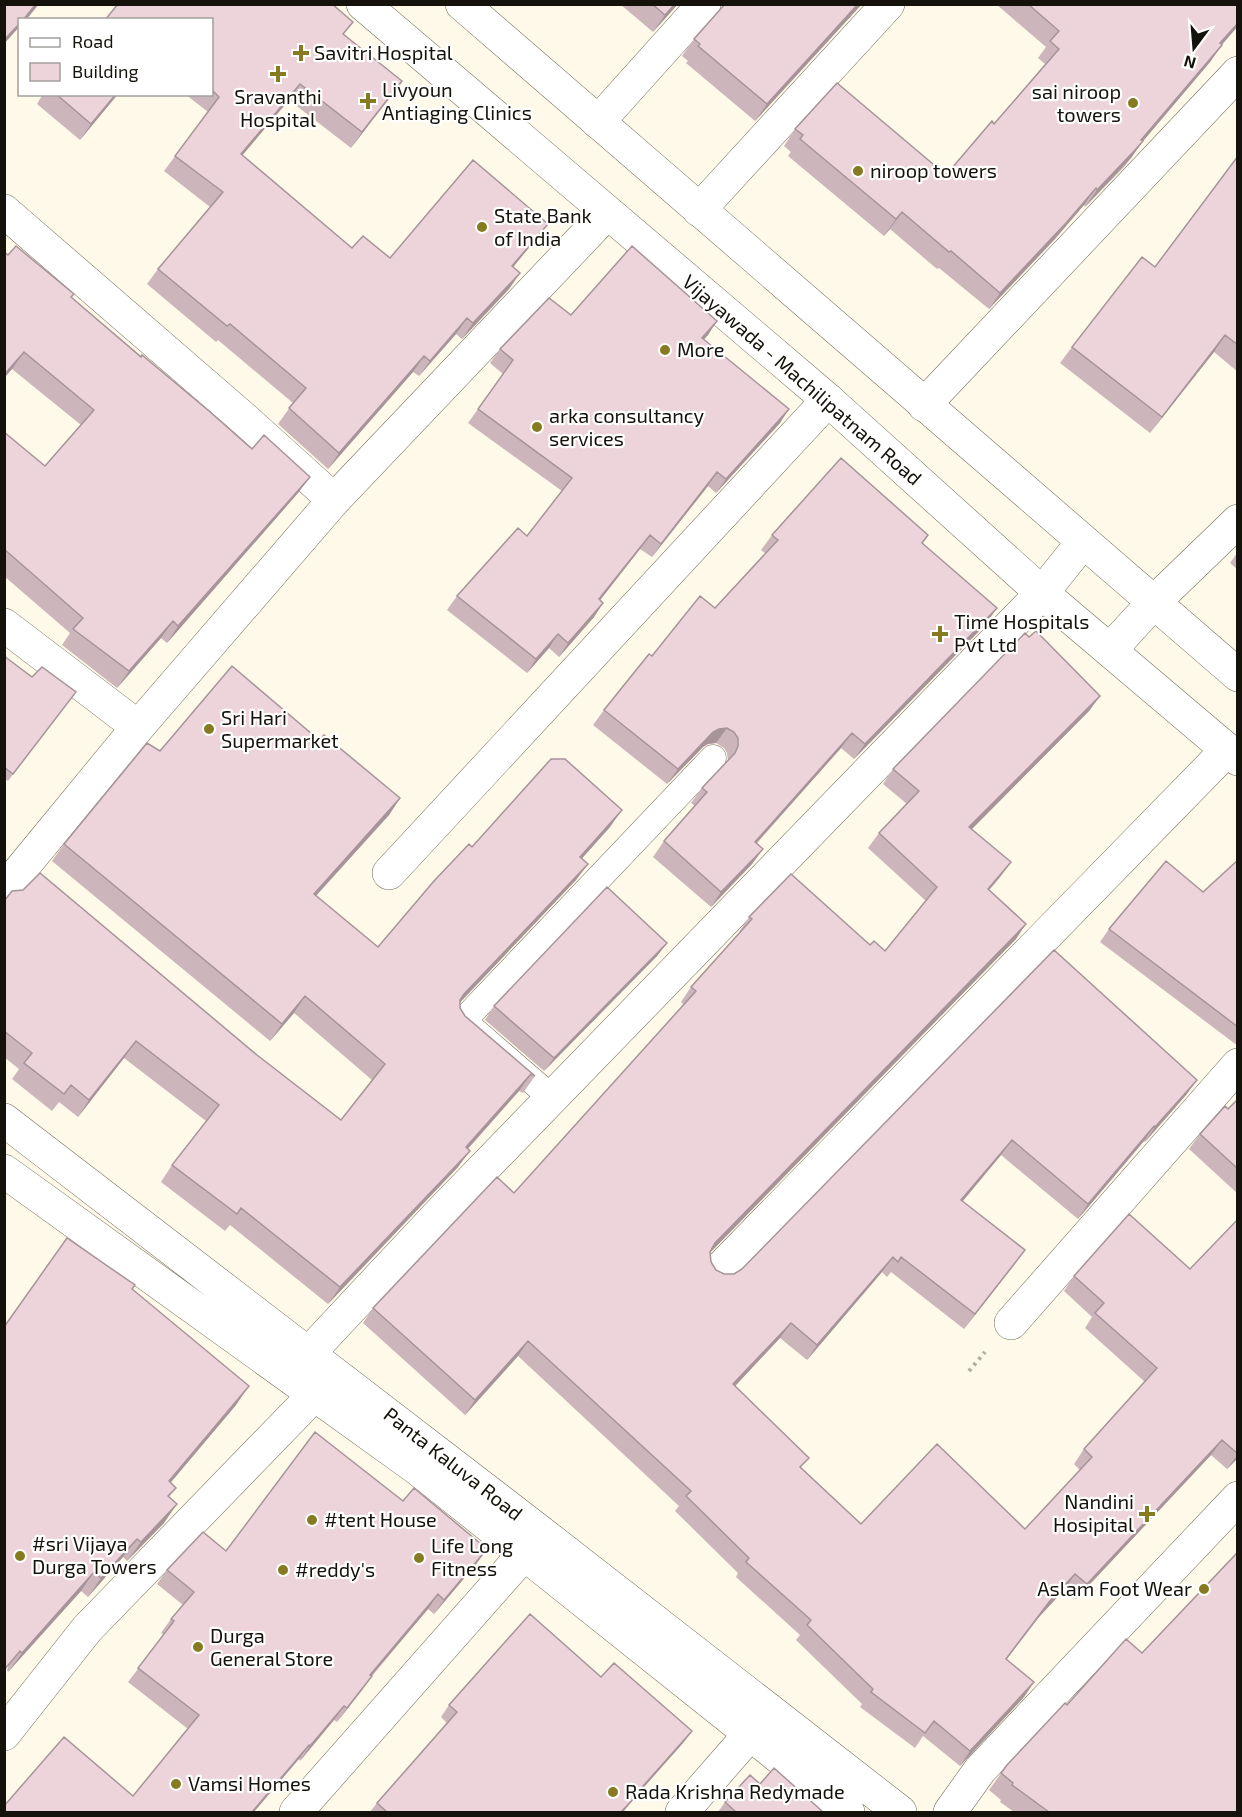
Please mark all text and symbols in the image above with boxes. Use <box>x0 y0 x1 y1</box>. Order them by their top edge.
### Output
legend <box>18 18 213 96</box>
north arrow <box>1164 18 1224 78</box>
text: Road <box>72 30 113 52</box>
place label: Savitri Hospital <box>314 40 453 64</box>
marker: Savitri Hospital <box>292 44 310 62</box>
text: N <box>1182 52 1198 74</box>
text: Building <box>72 60 139 82</box>
marker: Sravanthi Hospital <box>269 65 287 83</box>
place label: Livyoun Antiaging Clinics <box>382 77 532 124</box>
place label: sai niroop towers <box>1032 79 1121 126</box>
place label: Sravanthi Hospital <box>234 84 322 131</box>
marker: Livyoun Antiaging Clinics <box>359 92 377 110</box>
marker: sai niroop towers <box>1126 96 1140 110</box>
place label: niroop towers <box>870 158 997 182</box>
marker: niroop towers <box>851 164 865 178</box>
place label: State Bank of India <box>494 203 592 250</box>
marker: State Bank of India <box>475 220 489 234</box>
street label: Vijayawada - Machilipatnam Road <box>678 269 927 490</box>
place label: More <box>677 337 724 361</box>
marker: More <box>658 343 672 357</box>
place label: arka consultancy services <box>549 403 705 450</box>
marker: arka consultancy services <box>530 420 544 434</box>
place label: Time Hospitals Pvt Ltd <box>954 609 1089 656</box>
marker: Time Hospitals Pvt Ltd <box>931 625 949 643</box>
place label: Sri Hari Supermarket <box>221 705 339 752</box>
marker: Sri Hari Supermarket <box>202 722 216 736</box>
street label: Panta Kaluva Road <box>379 1402 528 1525</box>
place label: Nandini Hosipital <box>1053 1489 1134 1536</box>
marker: Nandini Hosipital <box>1138 1505 1156 1523</box>
place label: #tent House <box>324 1507 437 1531</box>
marker: #tent House <box>305 1513 319 1527</box>
place label: #sri Vijaya Durga Towers <box>32 1531 157 1578</box>
place label: Life Long Fitness <box>431 1533 513 1580</box>
marker: #sri Vijaya Durga Towers <box>13 1549 27 1563</box>
marker: Life Long Fitness <box>412 1551 426 1565</box>
place label: #reddy's <box>295 1557 375 1581</box>
marker: #reddy's <box>276 1563 290 1577</box>
place label: Aslam Foot Wear <box>1037 1576 1192 1600</box>
marker: Aslam Foot Wear <box>1197 1582 1211 1596</box>
place label: Durga General Store <box>210 1623 333 1670</box>
marker: Durga General Store <box>191 1640 205 1654</box>
place label: Vamsi Homes <box>188 1771 311 1795</box>
marker: Vamsi Homes <box>169 1777 183 1791</box>
place label: Rada Krishna Redymade <box>625 1779 845 1803</box>
marker: Rada Krishna Redymade <box>606 1785 620 1799</box>

